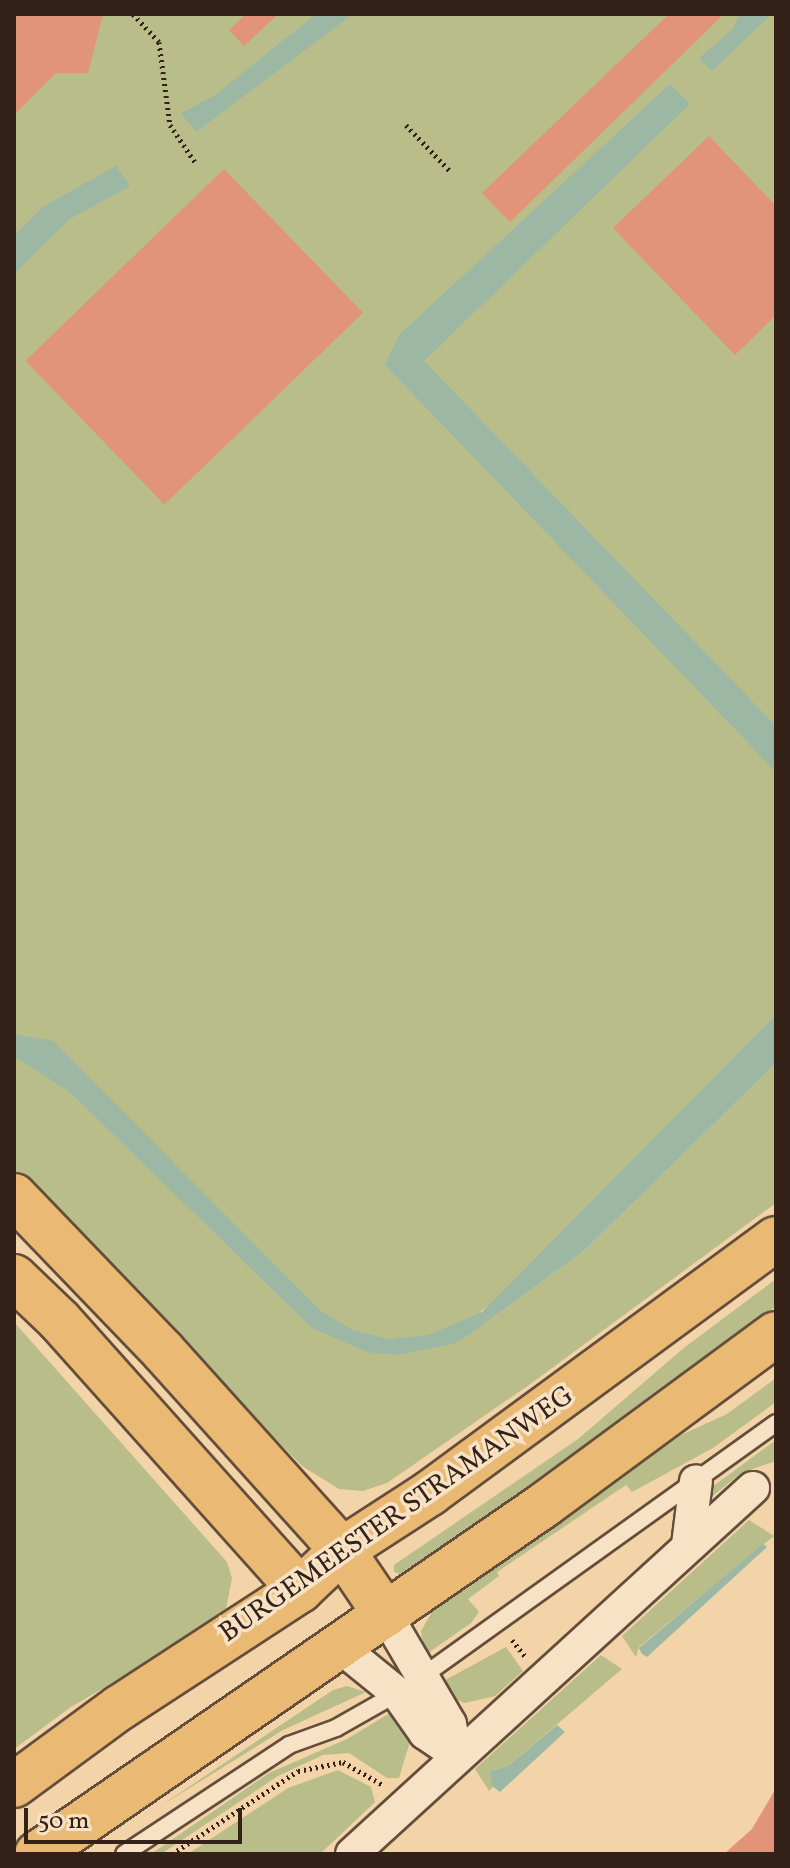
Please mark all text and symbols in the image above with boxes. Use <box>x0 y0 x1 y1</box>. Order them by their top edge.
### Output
street label: BURGEMEESTER STRAMANWEG <box>213 1379 581 1651</box>
scale bar <box>28 1792 246 1842</box>
text: 50 m <box>38 1805 90 1839</box>

